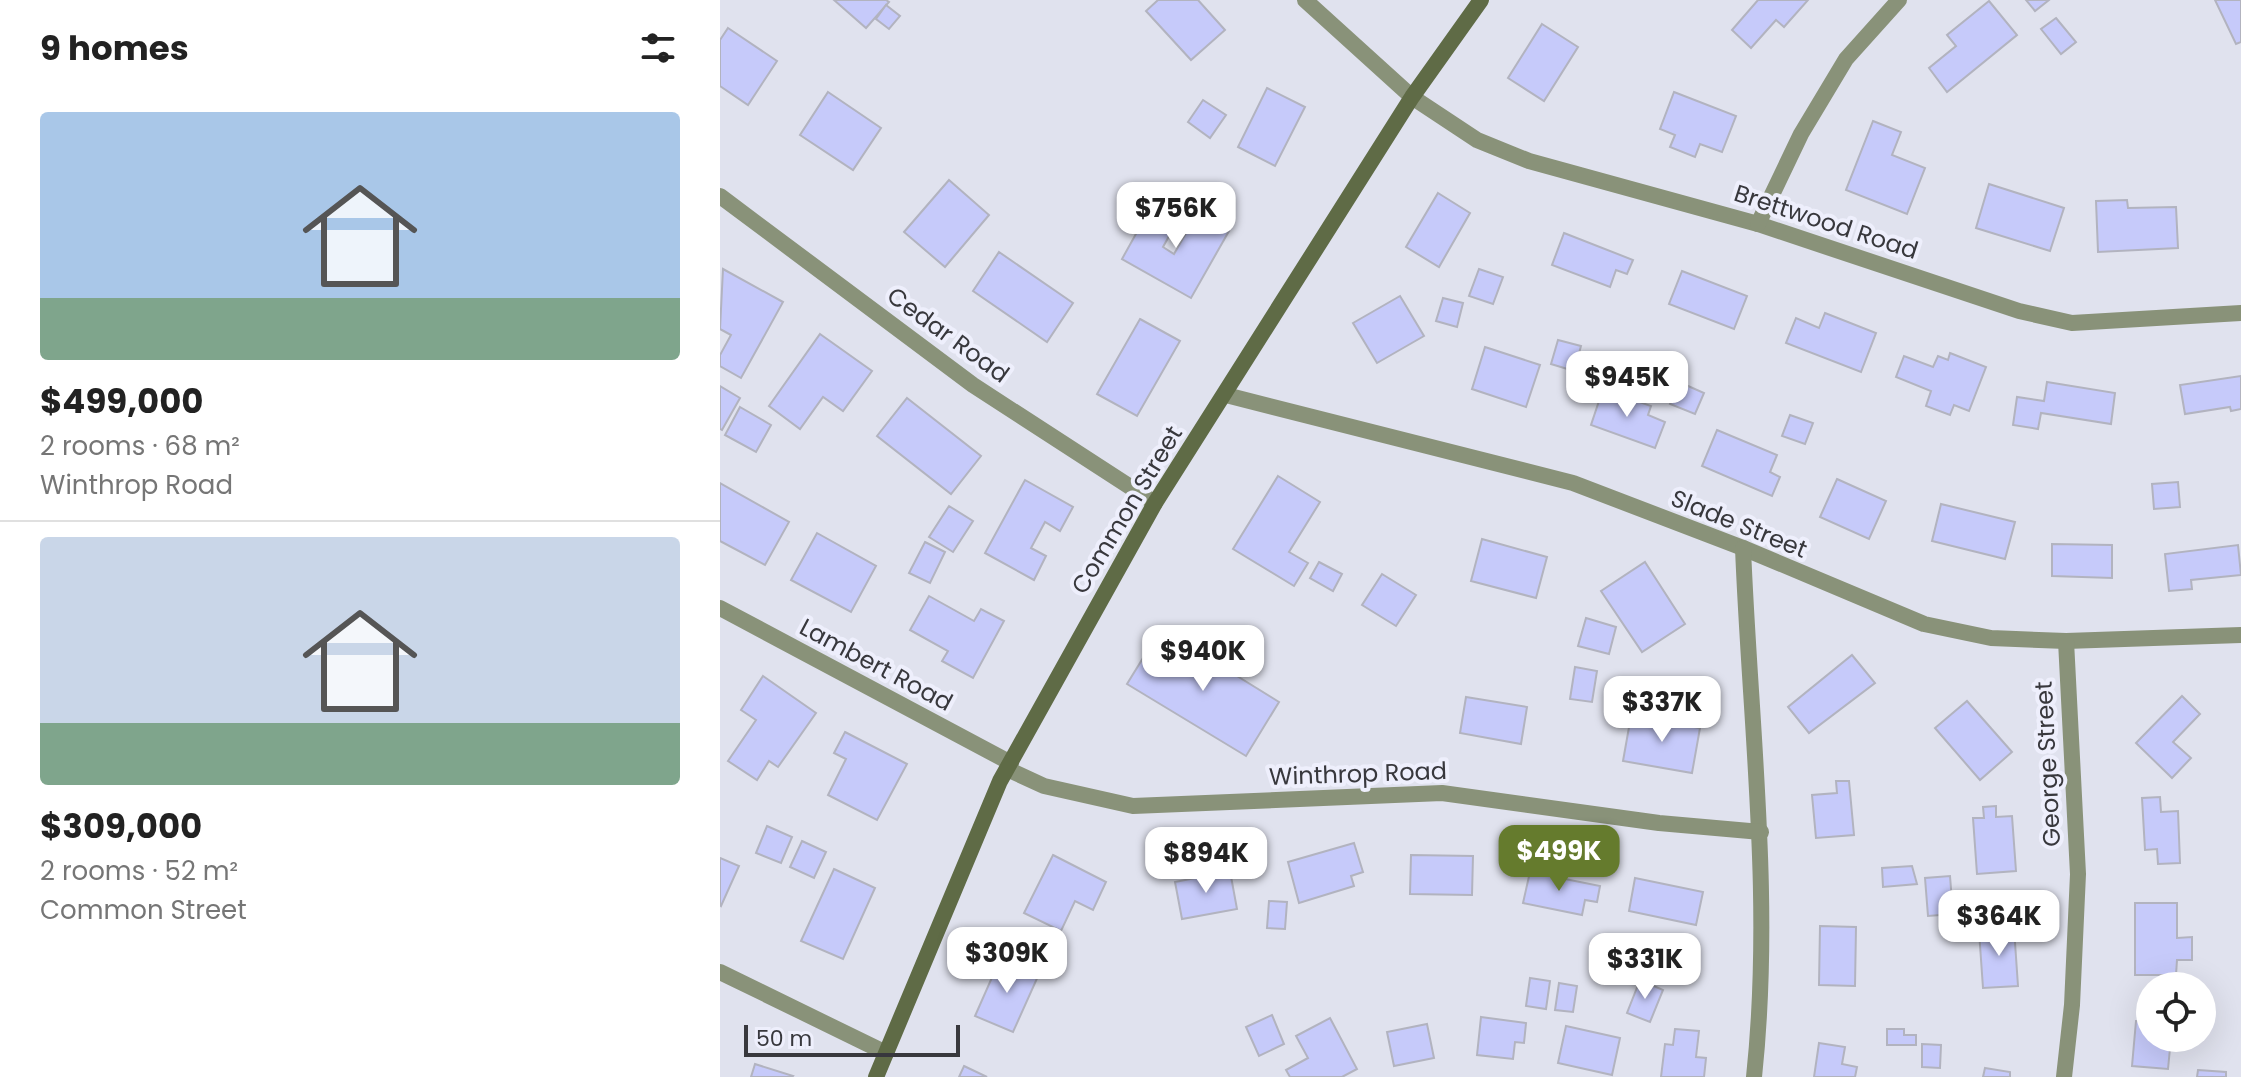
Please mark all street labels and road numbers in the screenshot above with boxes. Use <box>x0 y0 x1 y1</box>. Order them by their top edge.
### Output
street label: Brettwood Road <box>1730 176 1922 267</box>
street label: Cedar Road <box>880 279 1016 390</box>
street label: Common Street <box>1063 419 1190 600</box>
street label: Slade Street <box>1666 481 1812 566</box>
street label: Lambert Road <box>794 610 959 719</box>
street label: George Street <box>2027 680 2068 848</box>
street label: Winthrop Road <box>1268 754 1448 793</box>

